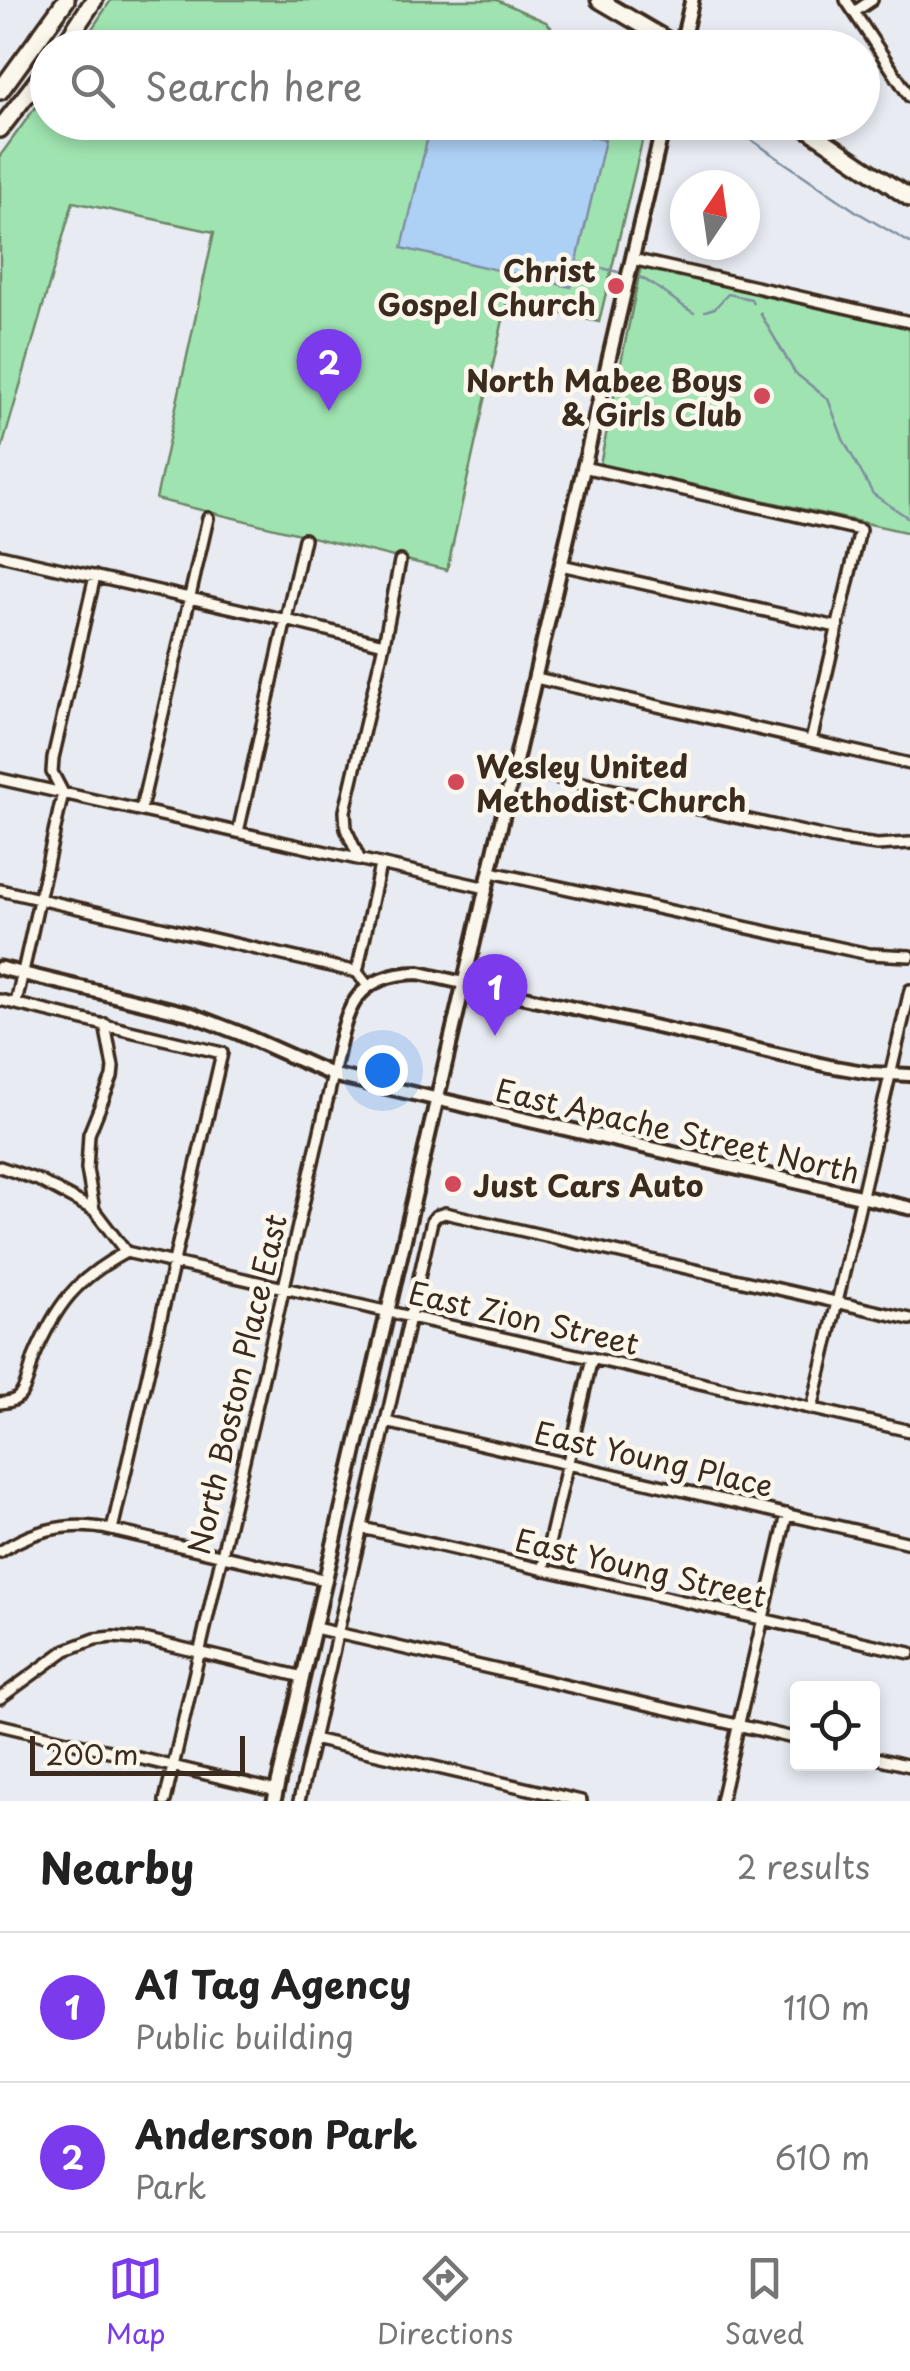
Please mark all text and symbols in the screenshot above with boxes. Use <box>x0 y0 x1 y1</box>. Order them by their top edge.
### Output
search box <box>30 30 880 140</box>
text: Search here <box>145 57 362 114</box>
icon: search <box>65 58 120 113</box>
north arrow <box>670 170 760 260</box>
place label: Christ Gospel Church <box>377 247 596 326</box>
marker: Christ Gospel Church <box>605 275 627 297</box>
pin: 2 <box>296 328 362 411</box>
place label: North Mabee Boys & Girls Club <box>466 357 742 436</box>
marker: North Mabee Boys & Girls Club <box>751 385 773 407</box>
place label: Wesley United Methodist Church <box>476 743 746 822</box>
marker: Wesley United Methodist Church <box>445 771 467 793</box>
pin: 1 <box>462 954 528 1036</box>
your location <box>357 1045 408 1096</box>
street label: East Apache Street North <box>492 1066 864 1194</box>
place label: Just Cars Auto <box>473 1162 703 1207</box>
marker: Just Cars Auto <box>442 1173 464 1195</box>
street label: North Boston Place East <box>175 1209 297 1559</box>
street label: East Zion Street <box>404 1269 644 1365</box>
street label: East Young Place <box>530 1409 778 1507</box>
street label: East Young Street <box>511 1516 771 1618</box>
map controls <box>790 1681 880 1771</box>
button: locate <box>790 1681 880 1771</box>
scale bar <box>30 1731 245 1776</box>
text: 200 m <box>45 1732 138 1775</box>
text: Nearby <box>40 1835 194 1898</box>
text: 2 results <box>737 1842 870 1890</box>
text: A1 Tag Agency <box>135 1955 411 2012</box>
text: 1 <box>65 1983 80 2031</box>
text: 110 m <box>783 1983 870 2031</box>
text: Public building <box>135 2012 354 2060</box>
text: Anderson Park <box>135 2105 418 2162</box>
text: 2 <box>61 2133 84 2181</box>
text: 610 m <box>775 2133 870 2181</box>
text: Park <box>135 2162 207 2210</box>
tab: Map <box>106 2251 166 2354</box>
tab: Directions <box>377 2251 513 2354</box>
tab: Saved <box>725 2251 804 2354</box>

